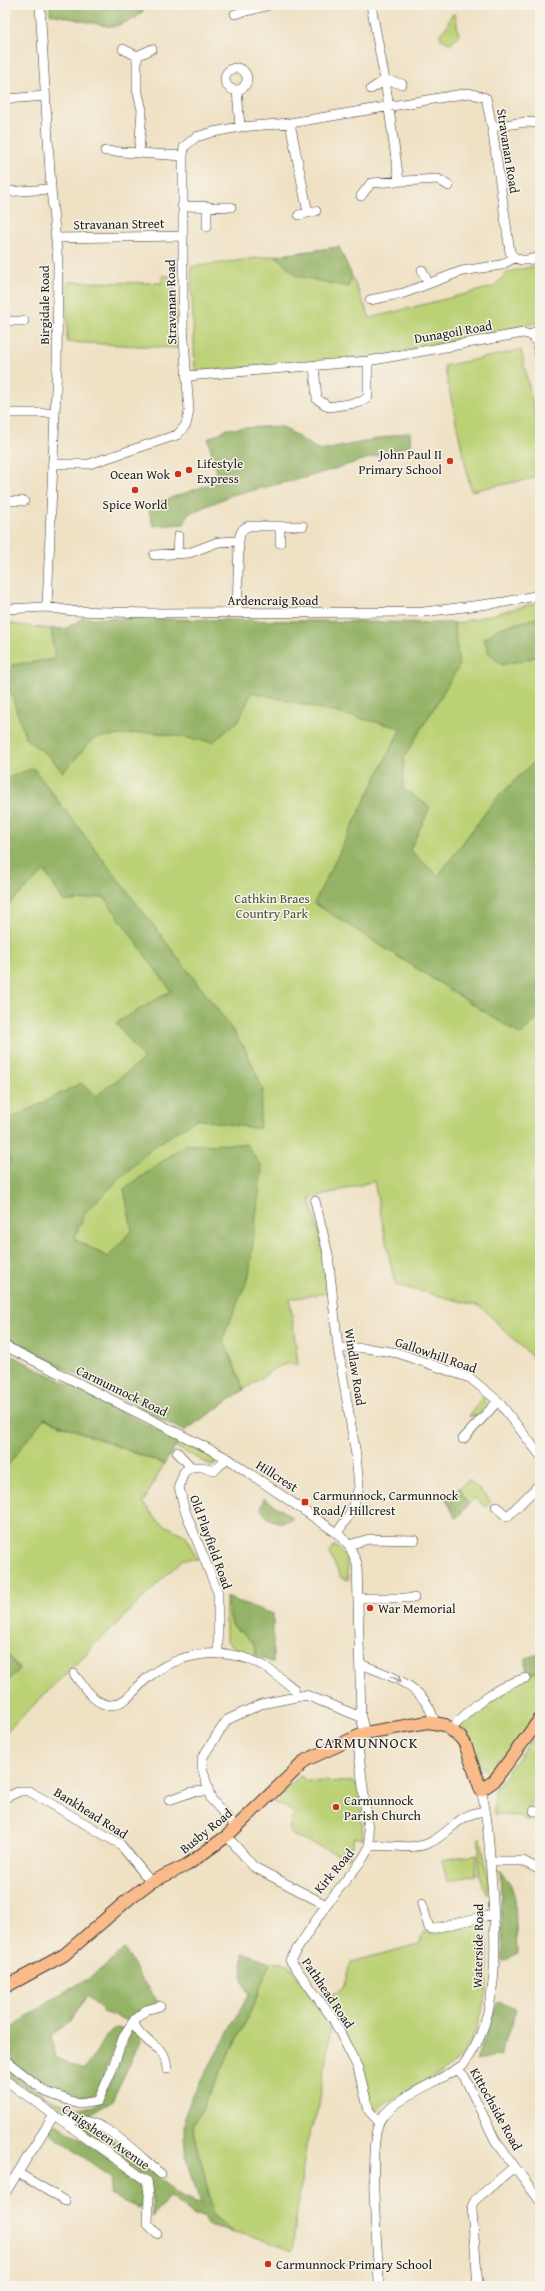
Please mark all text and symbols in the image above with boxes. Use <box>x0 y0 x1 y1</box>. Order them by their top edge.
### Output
street label: Stravanan Road <box>492 107 524 195</box>
street label: Stravanan Street <box>73 214 165 234</box>
street label: Stravanan Road <box>161 259 181 345</box>
street label: Birgidale Road <box>35 265 54 345</box>
street label: Dunagoil Road <box>413 316 494 348</box>
place label: John Paul II Primary School <box>358 445 442 479</box>
place label: Lifestyle Express <box>197 454 243 488</box>
marker: John Paul II Primary School <box>445 456 455 466</box>
place label: Ocean Wok <box>110 465 170 484</box>
marker: Lifestyle Express <box>184 465 194 475</box>
marker: Ocean Wok <box>173 469 183 479</box>
marker: Spice World <box>130 485 140 495</box>
place label: Spice World <box>103 495 167 514</box>
street label: Ardencraig Road <box>228 591 318 610</box>
park label: Cathkin Braes Country Park <box>234 889 310 923</box>
street label: Windlaw Road <box>340 1327 370 1407</box>
street label: Gallowhill Road <box>393 1332 479 1378</box>
street label: Carmunnock Road <box>73 1361 171 1421</box>
street label: Hillcrest <box>252 1455 302 1497</box>
place label: Carmunnock, Carmunnock Road/ Hillcrest <box>313 1486 459 1520</box>
street label: Old Playfield Road <box>185 1492 237 1592</box>
marker: Carmunnock, Carmunnock Road/ Hillcrest <box>300 1497 310 1507</box>
place label: War Memorial <box>378 1599 456 1618</box>
marker: War Memorial <box>365 1603 375 1613</box>
one-way arrow <box>390 1676 402 1683</box>
district label: CARMUNNOCK <box>315 1732 419 1753</box>
street label: Bankhead Road <box>50 1783 132 1843</box>
place label: Carmunnock Parish Church <box>344 1791 422 1825</box>
marker: Carmunnock Parish Church <box>331 1802 341 1812</box>
street label: Busby Road <box>176 1804 236 1858</box>
street label: Kirk Road <box>310 1844 358 1898</box>
street label: Waterside Road <box>468 1903 488 1988</box>
street label: Pathhead Road <box>297 1954 359 2032</box>
street label: Kittochside Road <box>465 2064 527 2154</box>
street label: Craigsheen Avenue <box>58 2100 154 2174</box>
place label: Carmunnock Primary School <box>276 2255 432 2274</box>
marker: Carmunnock Primary School <box>263 2259 273 2269</box>

